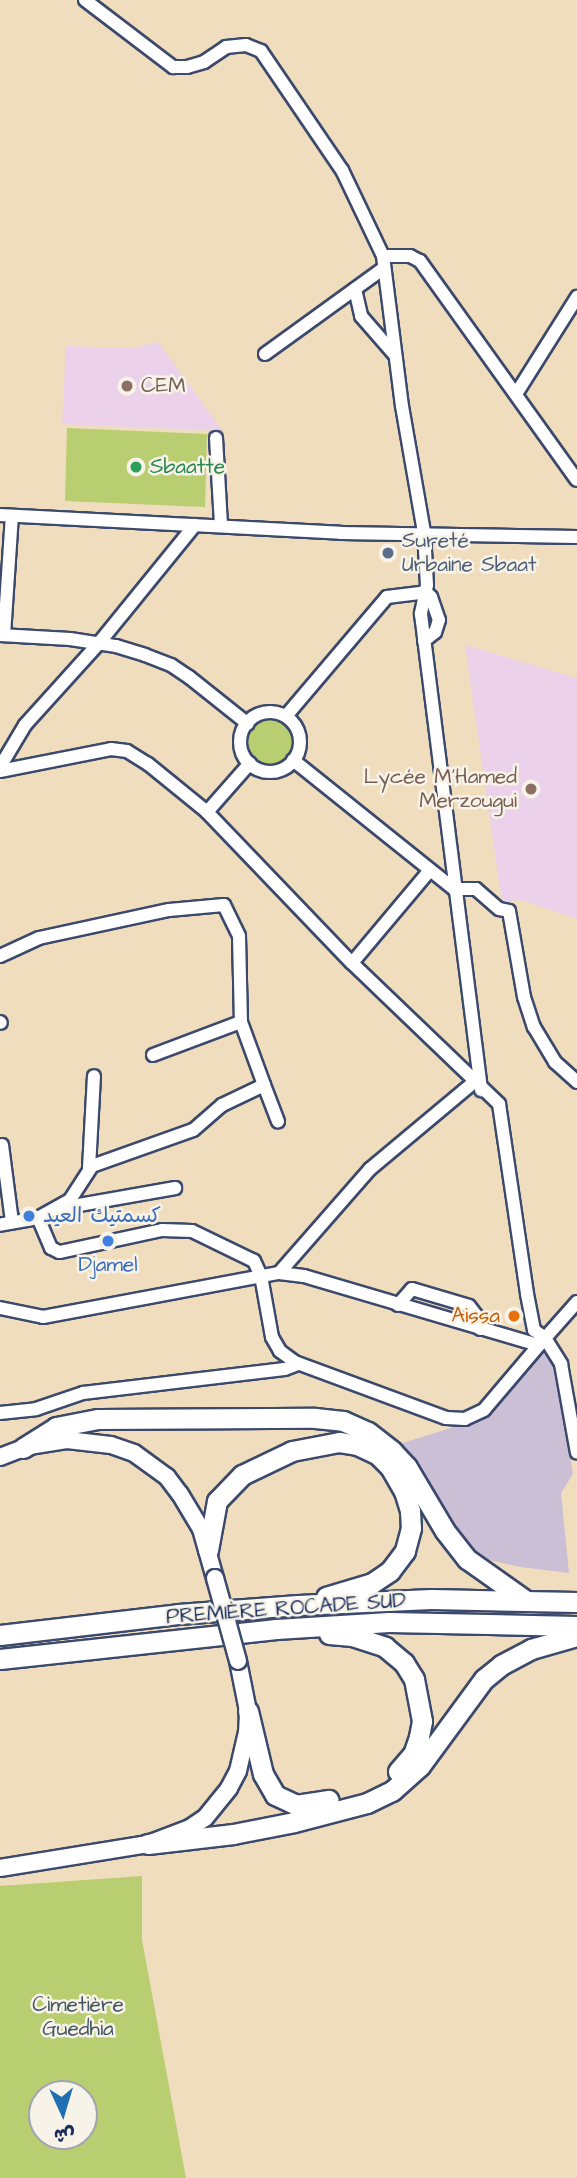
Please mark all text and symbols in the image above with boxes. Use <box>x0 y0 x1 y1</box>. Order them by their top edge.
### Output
place label: CEM <box>141 373 186 399</box>
marker: CEM <box>119 378 135 394</box>
place label: Sbaatte <box>150 454 225 480</box>
marker: Sbaatte <box>128 459 144 475</box>
place label: Sureté Urbaine Sbaat <box>402 528 536 578</box>
marker: Sureté Urbaine Sbaat <box>380 545 396 561</box>
place label: Lycée M'Hamed Merzougui <box>364 764 517 814</box>
marker: Lycée M'Hamed Merzougui <box>523 781 539 797</box>
place label: كسمتيك العيد <box>43 1203 161 1229</box>
marker: كسمتيك العيد <box>21 1208 37 1224</box>
marker: Djamel <box>100 1233 116 1249</box>
place label: Djamel <box>78 1252 138 1278</box>
place label: Aissa <box>452 1303 500 1329</box>
marker: Aissa <box>506 1308 522 1324</box>
street label: PREMIÈRE ROCADE SUD <box>165 1588 407 1630</box>
park label: Cimetière Guedhia <box>32 1992 124 2042</box>
north arrow <box>28 2080 98 2150</box>
text: ش <box>53 2120 76 2149</box>

